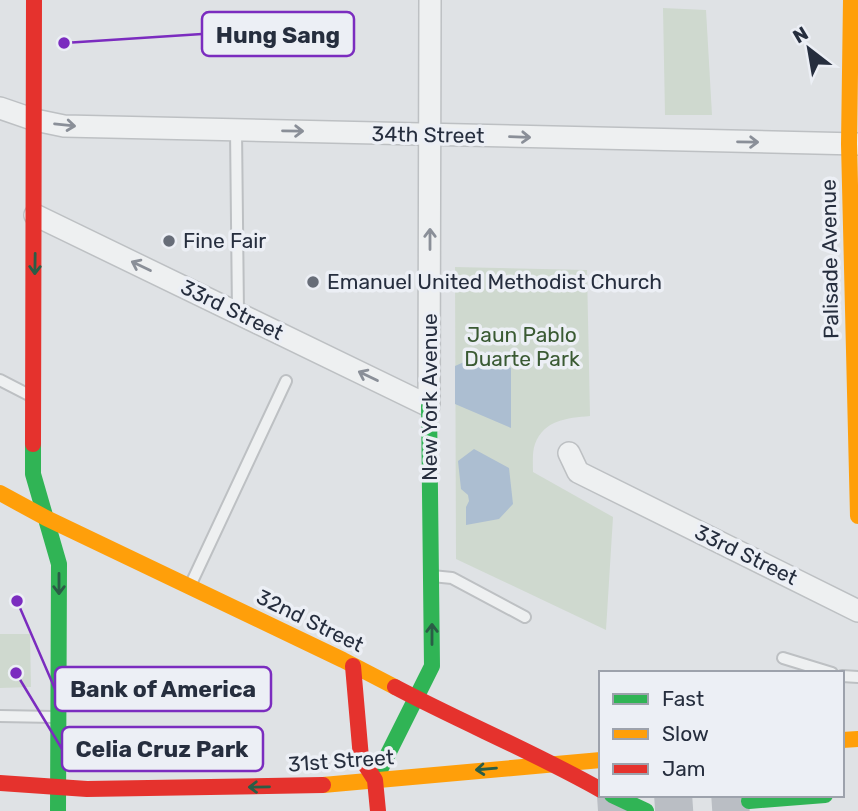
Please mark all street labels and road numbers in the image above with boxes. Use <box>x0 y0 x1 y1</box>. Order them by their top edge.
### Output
street label: 34th Street <box>372 121 484 148</box>
street label: Palisade Avenue <box>816 179 843 339</box>
street label: 33rd Street <box>177 274 288 345</box>
street label: New York Avenue <box>417 313 442 481</box>
street label: 33rd Street <box>691 519 802 590</box>
street label: 32nd Street <box>253 584 368 657</box>
street label: 31st Street <box>287 744 395 777</box>

